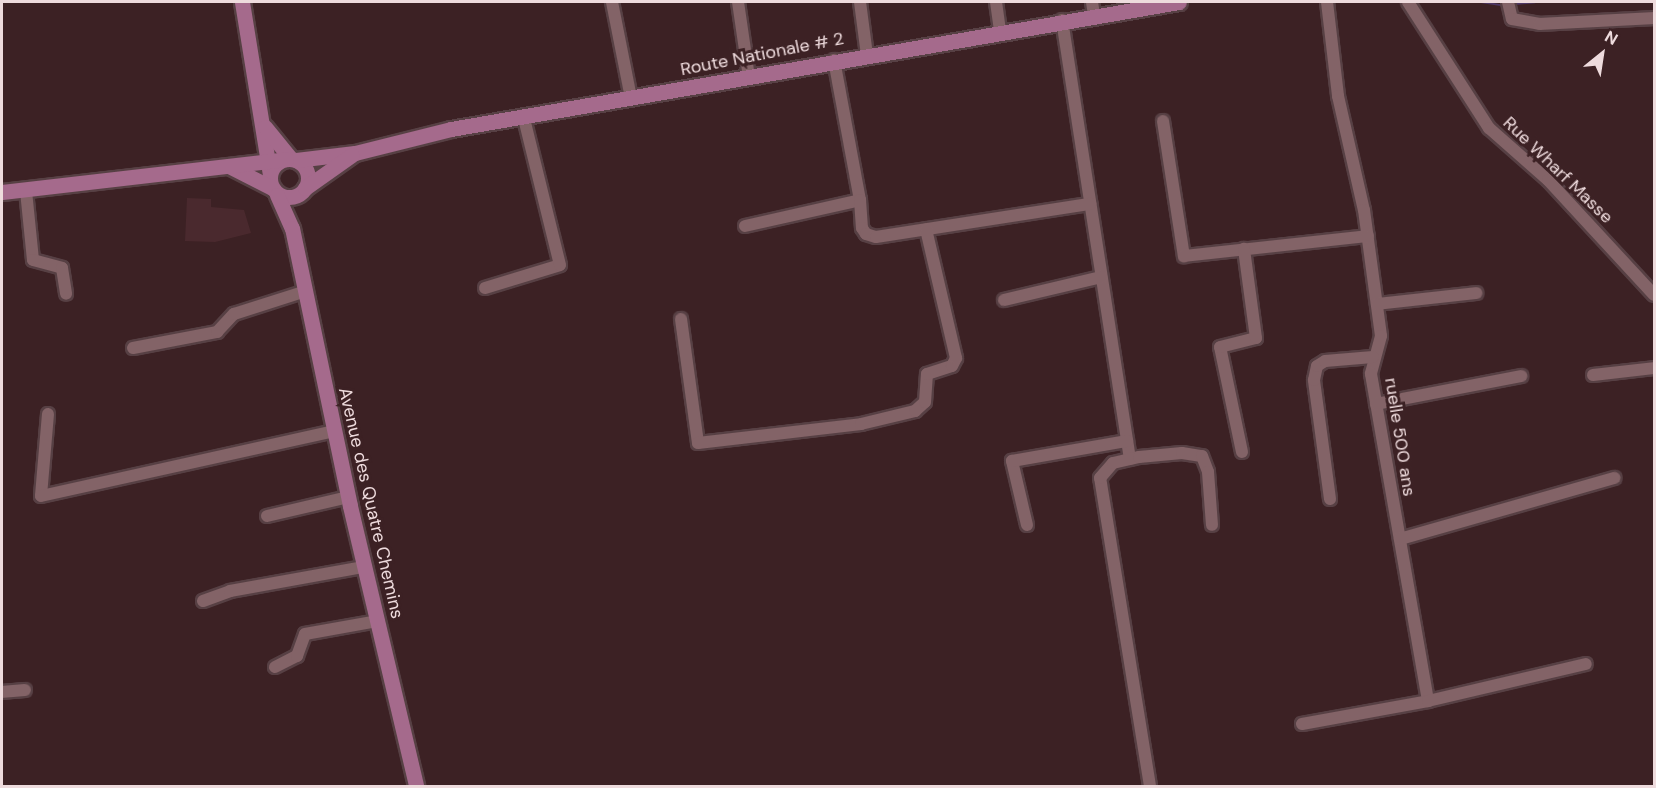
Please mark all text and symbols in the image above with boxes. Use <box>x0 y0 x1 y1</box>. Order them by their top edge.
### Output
north arrow <box>1572 24 1632 84</box>
text: N <box>1601 26 1622 50</box>
street label: Route Nationale # 2 <box>679 28 845 80</box>
street label: Rue Wharf Masse <box>1499 112 1617 228</box>
street label: ruelle 500 ans <box>1380 376 1420 498</box>
street label: Avenue des Quatre Chemins <box>334 385 408 621</box>

